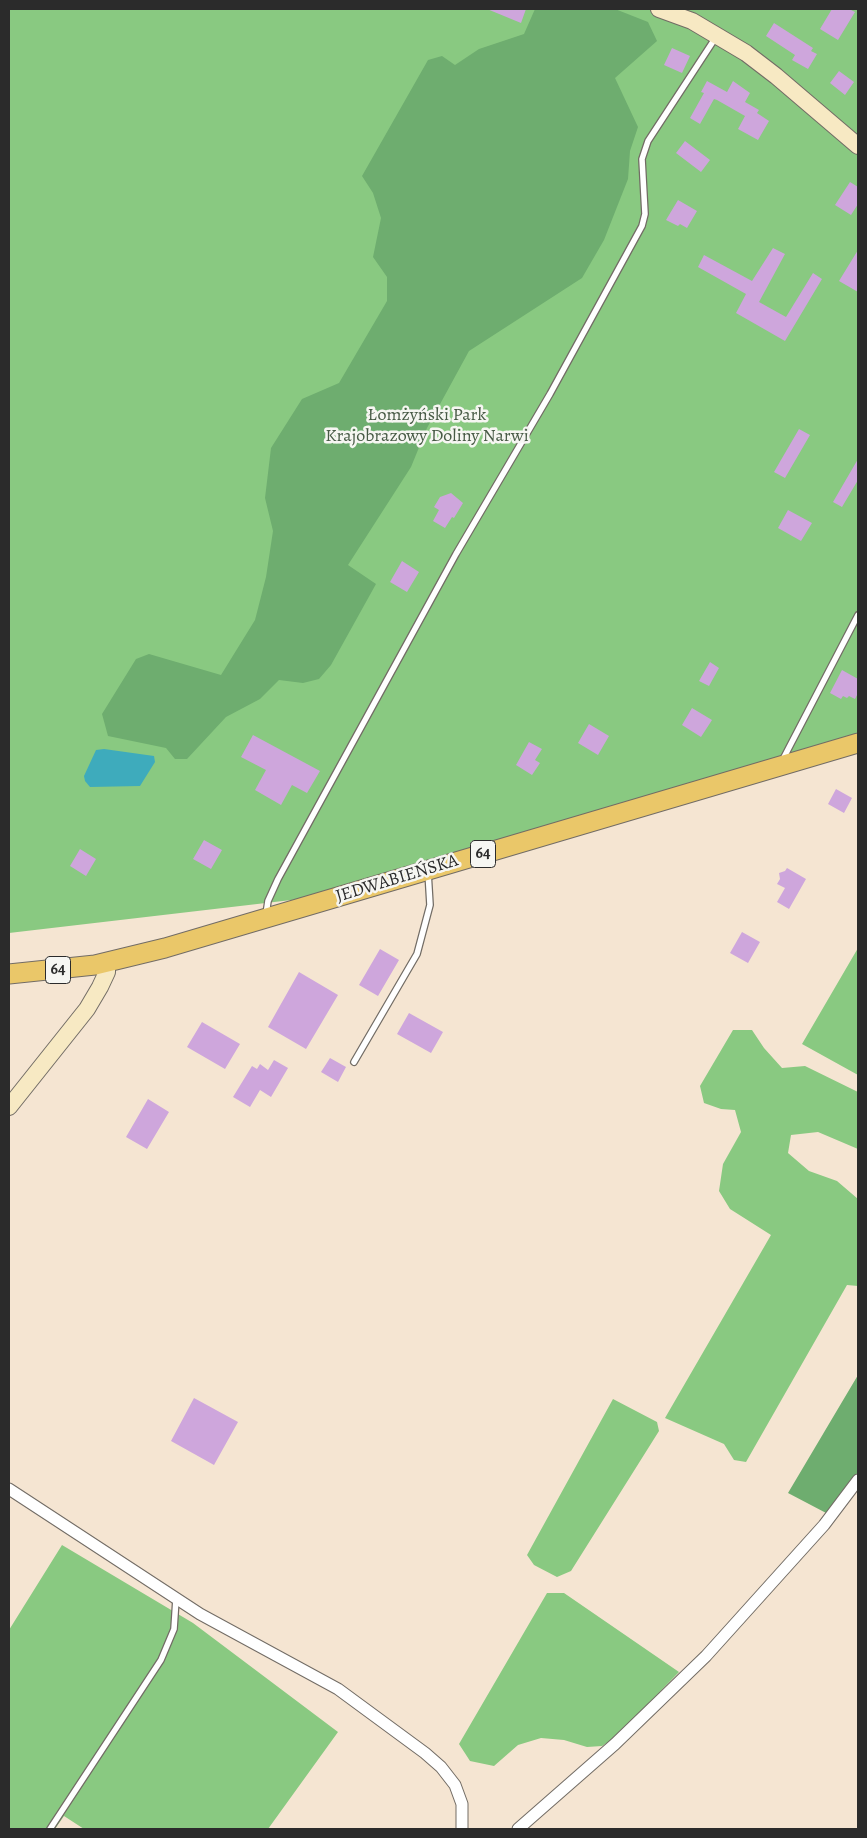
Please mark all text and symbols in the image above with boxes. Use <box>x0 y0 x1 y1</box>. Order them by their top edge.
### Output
park label: Łomżyński Park Krajobrazowy Doliny Narwi <box>325 405 529 448</box>
road number: 64 <box>470 841 496 868</box>
street label: JEDWABIEŃSKA <box>333 850 461 908</box>
road number: 64 <box>46 956 70 984</box>

